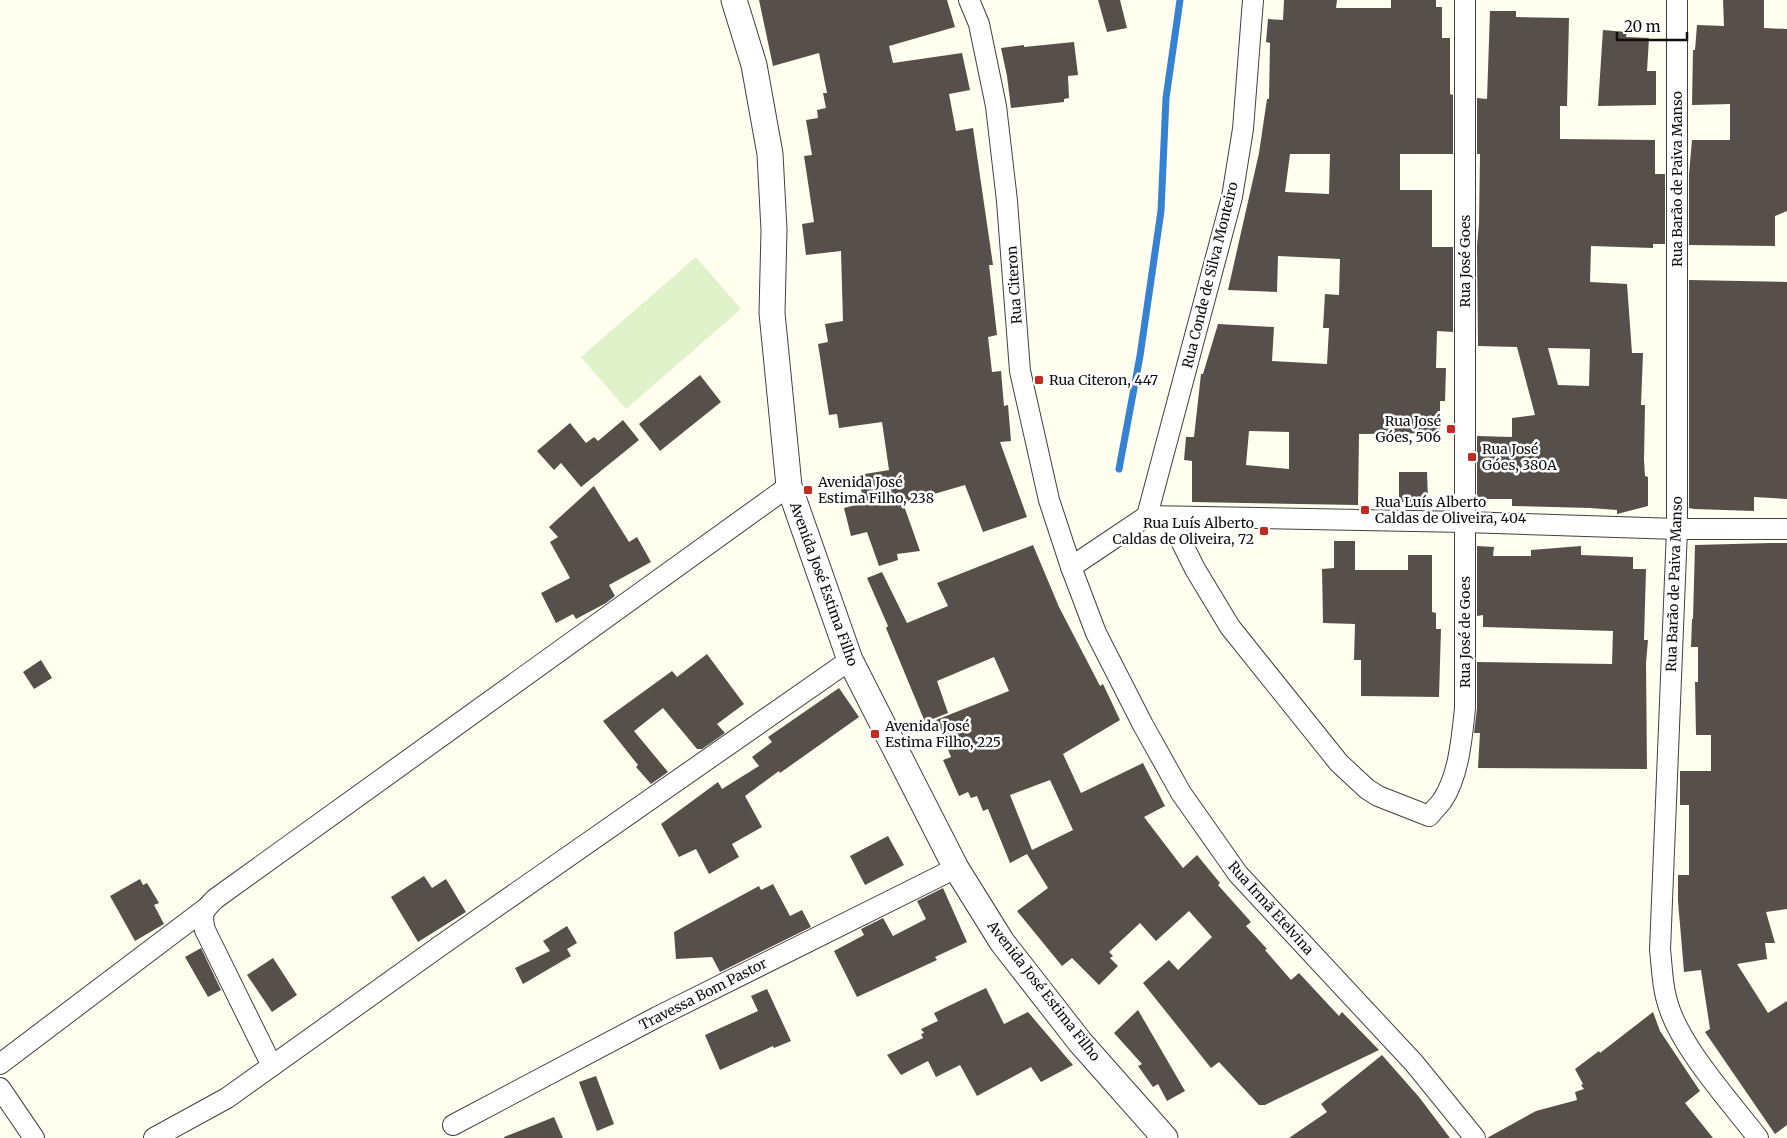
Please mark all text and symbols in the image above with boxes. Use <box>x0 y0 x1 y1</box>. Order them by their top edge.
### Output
scale bar <box>1617 10 1687 42</box>
text: 20 m <box>1624 17 1661 36</box>
street label: Rua Barão de Paiva Manso <box>1668 91 1686 267</box>
street label: Rua Conde de Silva Monteiro <box>1178 180 1242 370</box>
street label: Rua José Goes <box>1456 214 1474 308</box>
street label: Rua Citeron <box>1002 245 1026 325</box>
place label: Rua Citeron, 447 <box>1049 371 1158 389</box>
marker: Rua Citeron, 447 <box>1033 374 1045 386</box>
place label: Rua José Góes, 506 <box>1375 412 1441 446</box>
marker: Rua José Góes, 506 <box>1445 423 1457 435</box>
place label: Rua José Góes, 380A <box>1482 440 1557 474</box>
marker: Rua José Góes, 380A <box>1466 451 1478 463</box>
place label: Avenida José Estima Filho, 238 <box>817 473 934 507</box>
marker: Avenida José Estima Filho, 238 <box>802 484 814 496</box>
place label: Rua Luís Alberto Caldas de Oliveira, 404 <box>1375 493 1527 527</box>
street label: Rua Barão de Paiva Manso <box>1662 496 1686 672</box>
street label: Avenida José Estima Filho <box>786 499 862 668</box>
marker: Rua Luís Alberto Caldas de Oliveira, 404 <box>1359 504 1371 516</box>
place label: Rua Luís Alberto Caldas de Oliveira, 72 <box>1112 514 1254 548</box>
marker: Rua Luís Alberto Caldas de Oliveira, 72 <box>1258 525 1270 537</box>
street label: Rua José de Goes <box>1456 576 1474 688</box>
place label: Avenida José Estima Filho, 225 <box>884 717 1001 751</box>
marker: Avenida José Estima Filho, 225 <box>869 728 881 740</box>
street label: Rua Irmã Etelvina <box>1224 857 1318 959</box>
street label: Avenida José Estima Filho <box>983 916 1104 1065</box>
street label: Travessa Bom Pastor <box>636 954 770 1034</box>

